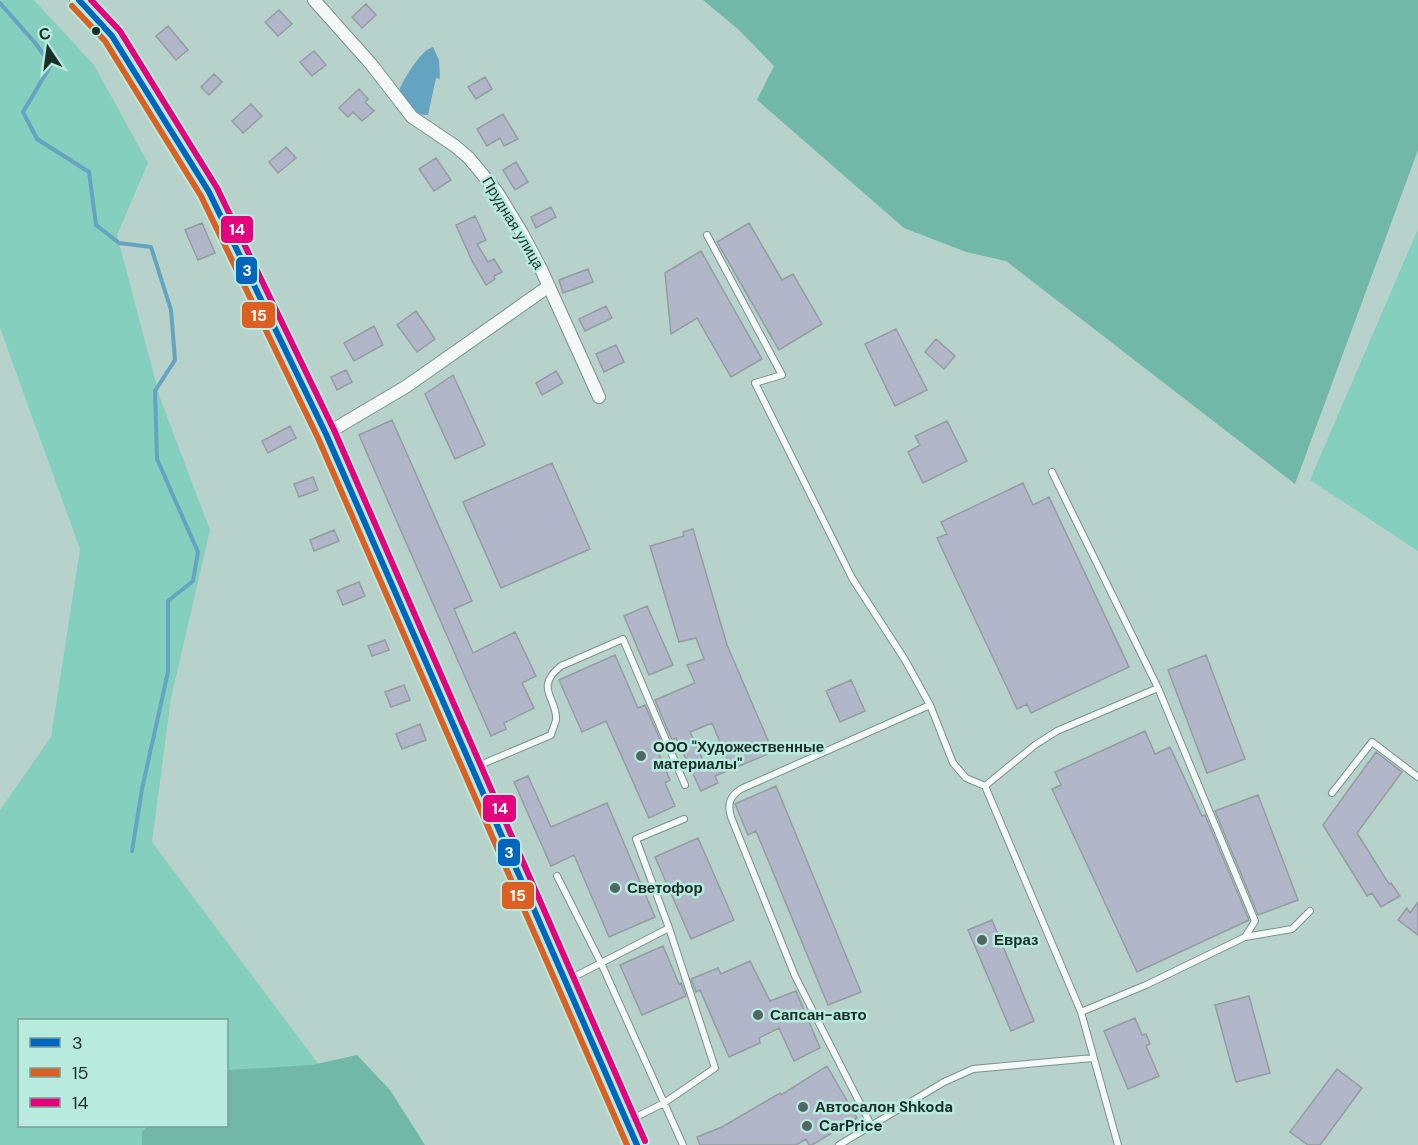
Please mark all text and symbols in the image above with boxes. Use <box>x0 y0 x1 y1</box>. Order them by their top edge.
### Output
north arrow <box>18 18 78 78</box>
text: С <box>37 22 53 45</box>
unlabelled marker <box>90 25 102 37</box>
street label: Прудная улица <box>477 173 549 274</box>
line badge: 14 <box>220 215 254 244</box>
text: 14 <box>229 219 245 240</box>
line badge: 3 <box>235 256 258 285</box>
text: 3 <box>242 260 252 281</box>
line badge: 15 <box>241 301 276 329</box>
text: 15 <box>251 305 267 326</box>
place label: ООО "Художественные материалы" <box>653 737 824 774</box>
marker: ООО "Художественные материалы" <box>634 749 648 763</box>
line badge: 14 <box>482 794 517 823</box>
text: 14 <box>492 798 508 819</box>
line badge: 3 <box>497 838 521 867</box>
text: 3 <box>504 842 514 863</box>
place label: Светофор <box>627 878 703 898</box>
line badge: 15 <box>501 881 535 910</box>
marker: Светофор <box>608 881 622 895</box>
text: 15 <box>510 885 526 906</box>
place label: Евраз <box>994 930 1038 950</box>
marker: Евраз <box>975 933 989 947</box>
place label: Сапсан-авто <box>770 1005 867 1025</box>
marker: Сапсан-авто <box>751 1008 765 1022</box>
legend <box>18 1019 228 1127</box>
text: 3 <box>72 1031 83 1055</box>
text: 15 <box>72 1061 89 1085</box>
text: 14 <box>72 1091 89 1115</box>
place label: Автосалон Shkoda <box>815 1097 953 1117</box>
marker: Автосалон Shkoda <box>796 1100 810 1114</box>
place label: CarPrice <box>819 1116 883 1136</box>
marker: CarPrice <box>800 1119 814 1133</box>

